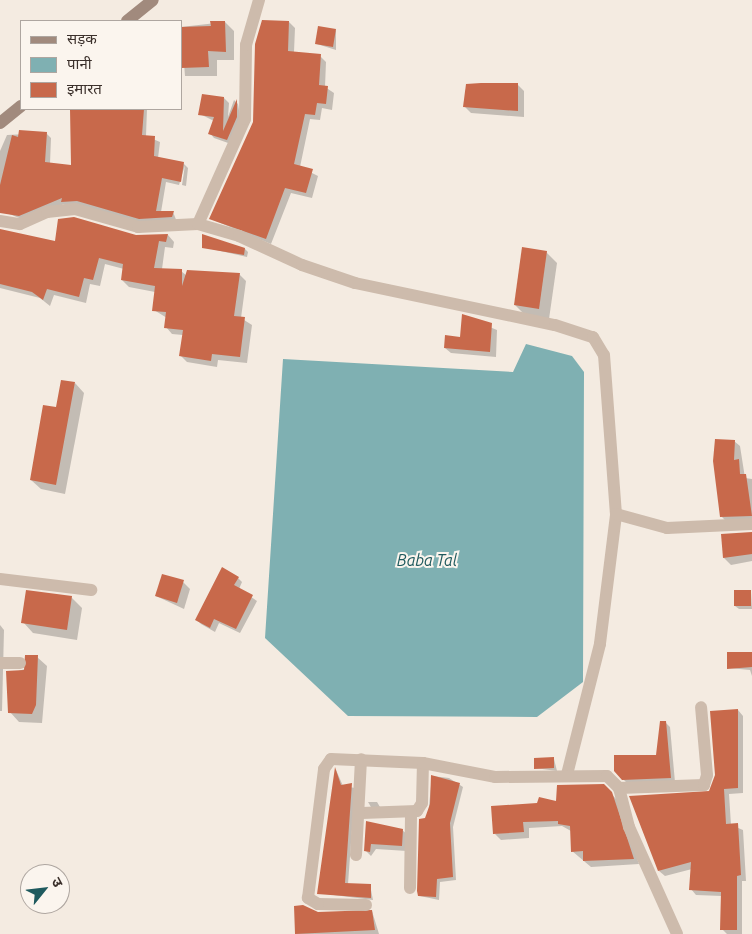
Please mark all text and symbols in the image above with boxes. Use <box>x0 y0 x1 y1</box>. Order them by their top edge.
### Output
legend <box>20 20 182 110</box>
text: सड़क <box>67 30 97 47</box>
text: पानी <box>67 55 92 72</box>
text: इमारत <box>67 80 102 97</box>
water label: Baba Tal <box>397 550 457 570</box>
north arrow <box>20 864 70 914</box>
text: उ <box>48 875 66 890</box>

